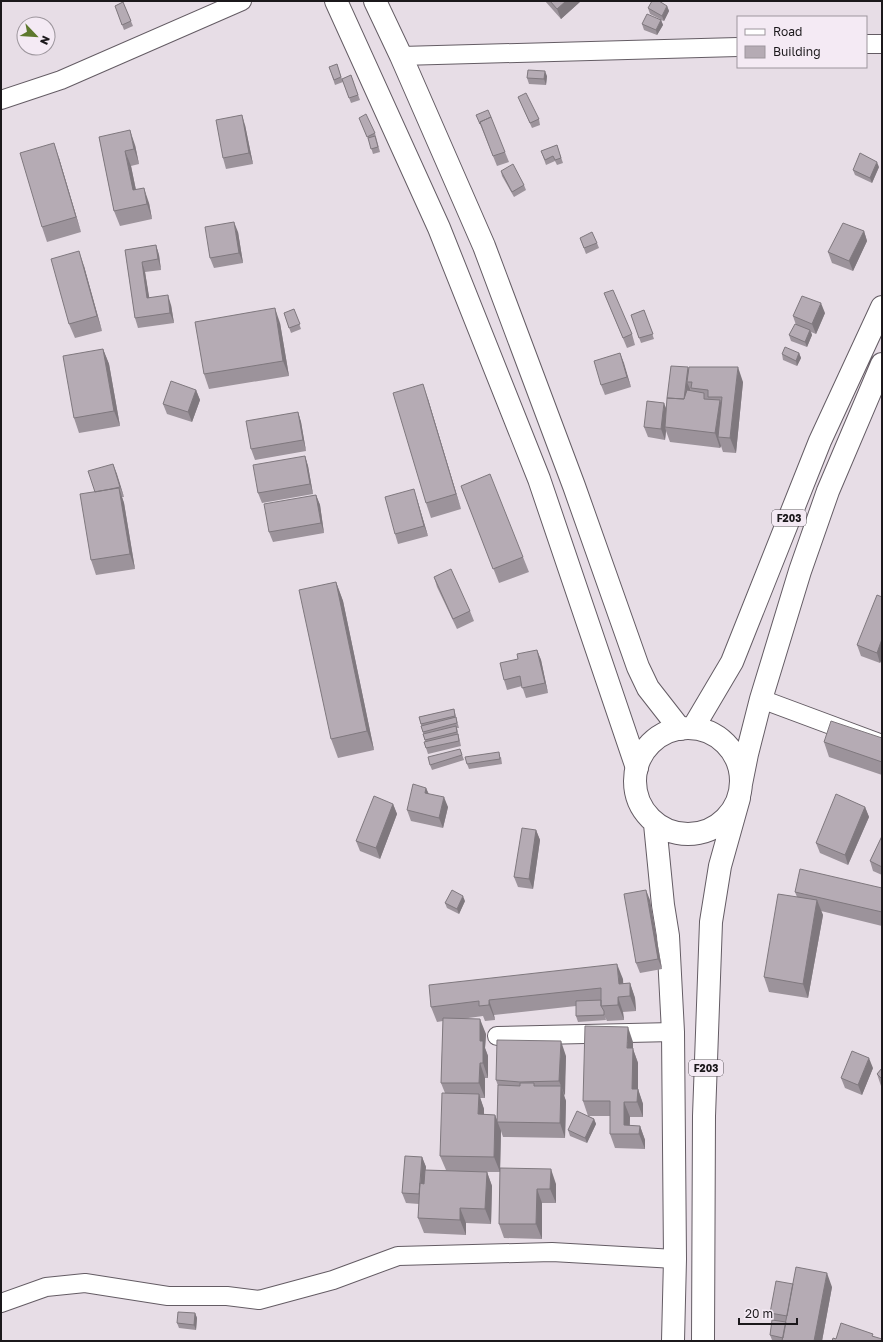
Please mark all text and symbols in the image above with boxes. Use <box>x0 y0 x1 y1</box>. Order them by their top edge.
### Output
north arrow <box>16 16 56 56</box>
legend <box>737 16 867 68</box>
text: Road <box>773 24 802 39</box>
text: N <box>38 34 53 47</box>
text: Building <box>773 44 821 59</box>
road number: F203 <box>772 510 806 526</box>
road number: F203 <box>689 1060 723 1076</box>
scale bar <box>739 1300 797 1326</box>
text: 20 m <box>745 1306 773 1321</box>

